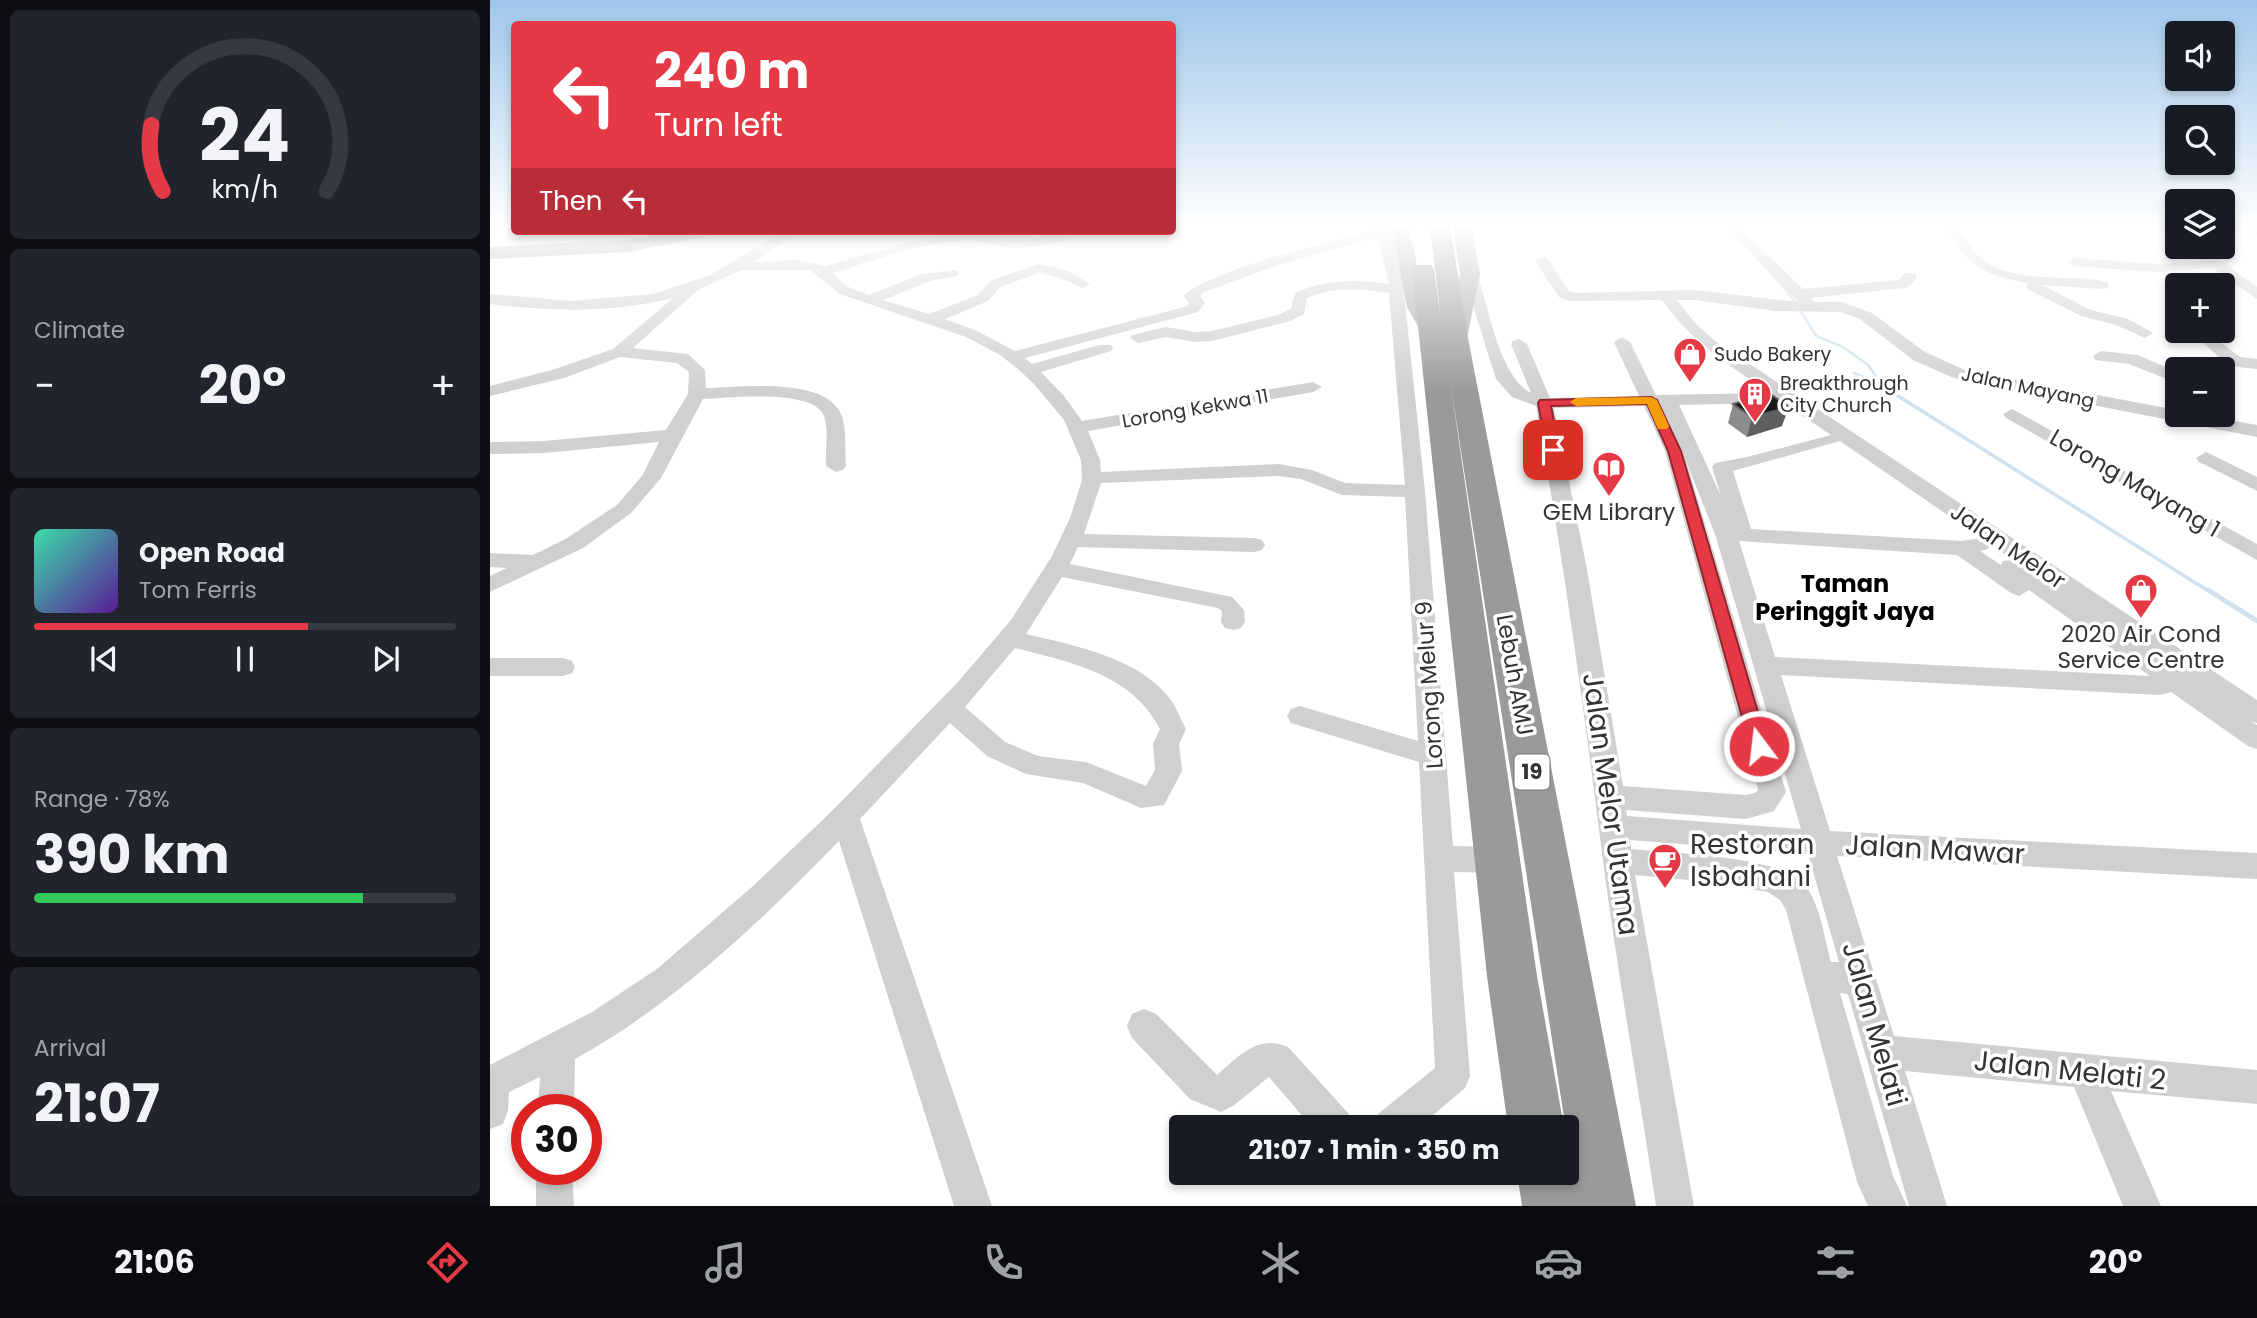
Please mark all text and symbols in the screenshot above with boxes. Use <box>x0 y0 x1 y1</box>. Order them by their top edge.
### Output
map controls <box>2165 21 2235 427</box>
button: sound <box>2165 21 2235 91</box>
text: 240 m <box>654 37 809 105</box>
icon: left <box>539 49 630 140</box>
text: 24 <box>200 85 290 186</box>
text: Turn left <box>654 102 783 147</box>
button: search <box>2165 105 2235 175</box>
text: km/h <box>212 171 278 206</box>
icon: left <box>616 182 654 220</box>
text: Then <box>539 183 602 219</box>
button: layers <box>2165 189 2235 259</box>
button: + <box>2165 273 2235 343</box>
text: Climate <box>34 314 125 346</box>
shop icon: Sudo Bakery <box>1671 335 1709 384</box>
place label: Sudo Bakery <box>1714 341 1832 368</box>
text: 20° <box>199 349 286 422</box>
button: − <box>2165 357 2235 427</box>
text: − <box>34 359 55 412</box>
text: + <box>430 359 456 412</box>
street label: Jalan Mayang <box>1959 360 2097 415</box>
place label: Breakthrough City Church <box>1780 370 1909 419</box>
building icon: Breakthrough City Church <box>1736 375 1774 424</box>
street label: Lorong Kekwa 11 <box>1120 382 1270 435</box>
pin <box>1523 420 1583 480</box>
street label: Lorong Mayang 1 <box>2044 421 2226 545</box>
icon: arrive <box>1534 431 1572 469</box>
library icon: GEM Library <box>1590 449 1628 498</box>
place label: GEM Library <box>1543 496 1675 528</box>
street label: Jalan Melor <box>1944 496 2072 596</box>
text: Open Road <box>139 535 285 571</box>
district label: Taman Peringgit Jaya <box>1755 567 1935 628</box>
shop icon: 2020 Air Cond Service Centre <box>2122 571 2160 620</box>
text: Tom Ferris <box>139 574 257 606</box>
street label: Lorong Melur 9 <box>1407 600 1451 770</box>
street label: Lebuh AMJ <box>1489 612 1541 738</box>
place label: 2020 Air Cond Service Centre <box>2057 618 2225 676</box>
icon: previous <box>85 640 123 678</box>
icon: pause <box>226 640 264 678</box>
icon: next <box>367 640 405 678</box>
street label: Jalan Melor Utama <box>1573 670 1648 938</box>
position arrow <box>1722 709 1796 783</box>
road number: 19 <box>1514 754 1550 790</box>
text: Range · 78% <box>34 783 170 815</box>
text: 390 km <box>34 818 230 891</box>
place label: Restoran Isbahani <box>1690 825 1814 896</box>
street label: Jalan Mawar <box>1844 825 2026 874</box>
cafe icon: Restoran Isbahani <box>1646 841 1684 890</box>
street label: Jalan Melati <box>1832 937 1917 1111</box>
text: Arrival <box>34 1032 106 1064</box>
street label: Jalan Melati 2 <box>1972 1041 2168 1100</box>
text: 21:07 <box>34 1067 160 1140</box>
speed limit sign: 30 <box>511 1094 602 1185</box>
text: 21:07 · 1 min · 350 m <box>1248 1132 1500 1168</box>
icon: directions <box>423 1238 472 1287</box>
icon: music <box>701 1238 750 1287</box>
icon: phone <box>979 1238 1028 1287</box>
icon: climate <box>1256 1238 1305 1287</box>
icon: car <box>1534 1238 1583 1287</box>
icon: filters <box>1811 1238 1860 1287</box>
text: 21:06 <box>114 1239 195 1284</box>
text: 20° <box>2089 1239 2143 1284</box>

